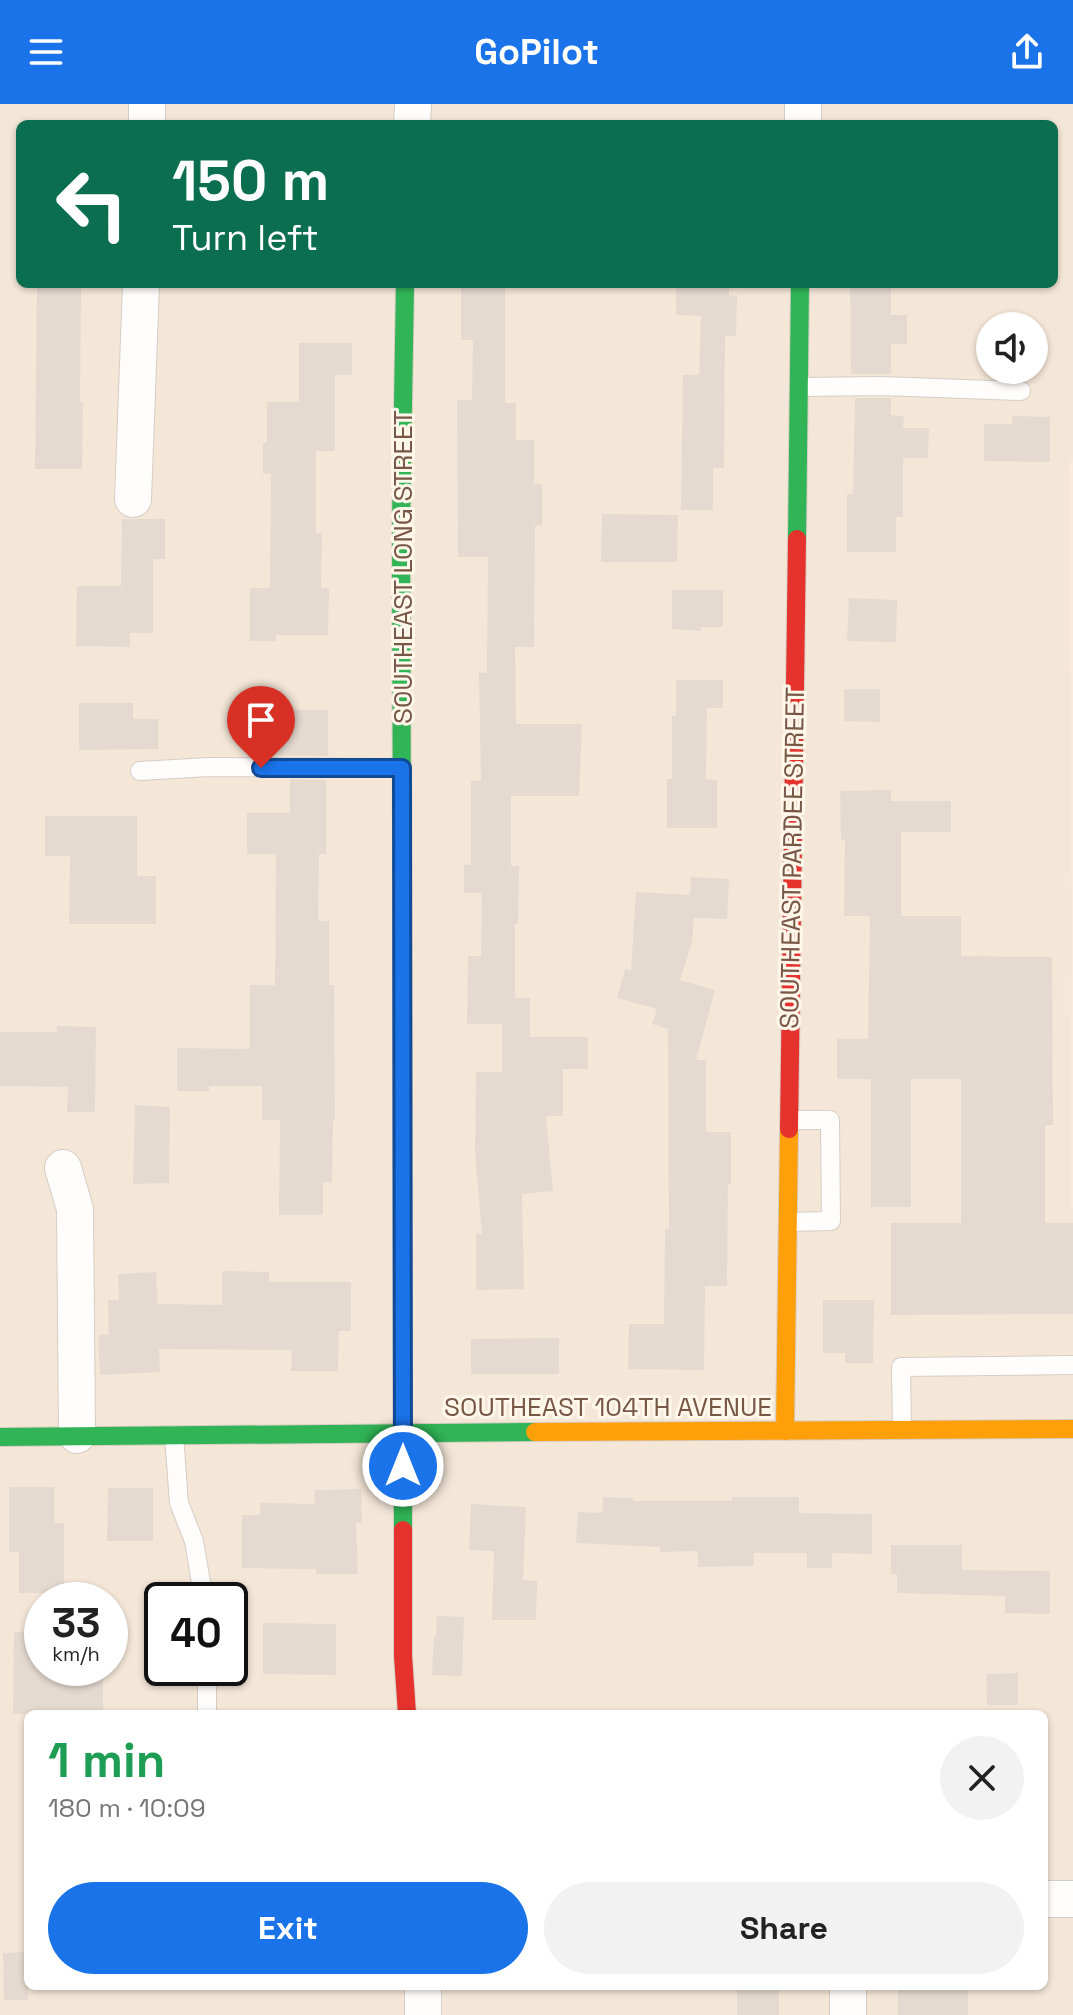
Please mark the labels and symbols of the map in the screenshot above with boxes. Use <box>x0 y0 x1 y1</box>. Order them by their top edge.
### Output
street label: SOUTHEAST LONG STREET <box>386 410 420 724</box>
pin <box>227 686 295 768</box>
street label: SOUTHEAST PARDEE STREET <box>772 687 812 1029</box>
street label: SOUTHEAST 104TH AVENUE <box>444 1390 772 1424</box>
position arrow <box>361 1424 445 1508</box>
speed limit sign: 40 <box>144 1582 248 1686</box>

